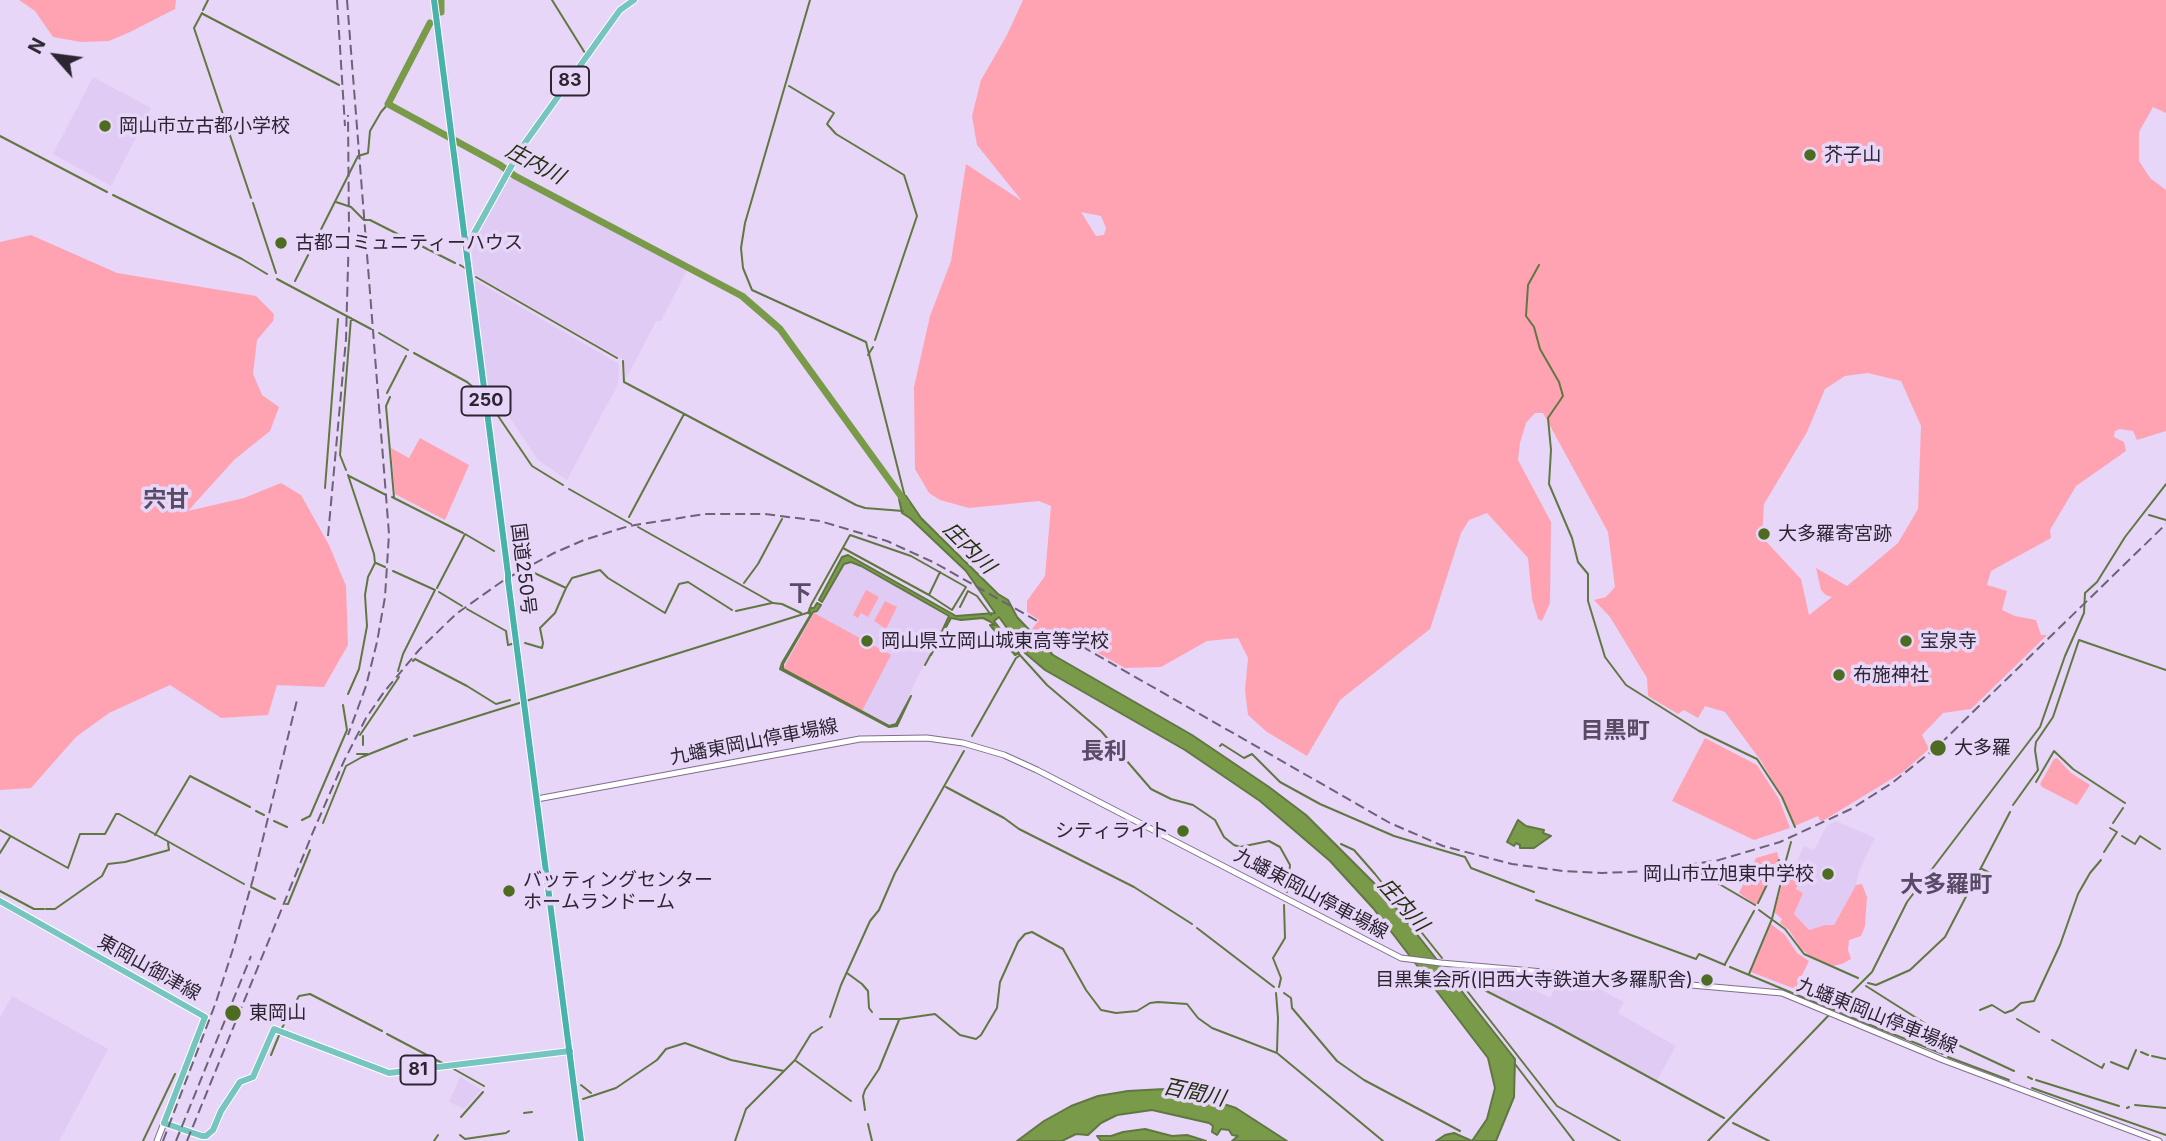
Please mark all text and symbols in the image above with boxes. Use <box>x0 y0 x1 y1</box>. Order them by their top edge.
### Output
north arrow <box>21 21 91 91</box>
text: N <box>23 34 51 58</box>
road number: 83 <box>551 66 589 96</box>
place label: 岡山市立古都小学校 <box>119 115 290 137</box>
marker: 岡山市立古都小学校 <box>97 118 113 134</box>
water label: 庄内川 <box>501 138 569 190</box>
place label: 芥子山 <box>1824 144 1881 166</box>
marker: 芥子山 <box>1802 147 1818 163</box>
place label: 古都コミュニティーハウス <box>295 232 523 254</box>
marker: 古都コミュニティーハウス <box>273 235 289 251</box>
road number: 250 <box>462 386 510 416</box>
district label: 宍甘 <box>143 486 189 514</box>
water label: 庄内川 <box>938 517 1000 579</box>
street label: 国道250号 <box>506 522 540 616</box>
place label: 大多羅寄宮跡 <box>1778 523 1892 545</box>
marker: 大多羅寄宮跡 <box>1756 526 1772 542</box>
district label: 下 <box>789 580 811 608</box>
place label: 岡山県立岡山城東高等学校 <box>881 630 1109 652</box>
place label: 宝泉寺 <box>1920 630 1977 652</box>
marker: 岡山県立岡山城東高等学校 <box>859 633 875 649</box>
marker: 宝泉寺 <box>1898 633 1914 649</box>
place label: 布施神社 <box>1853 664 1929 686</box>
marker: 布施神社 <box>1831 667 1847 683</box>
street label: 九蟠東岡山停車場線 <box>668 714 840 770</box>
district label: 目黒町 <box>1581 717 1649 745</box>
place label: 大多羅 <box>1954 737 2011 759</box>
district label: 長利 <box>1081 738 1127 766</box>
marker: 大多羅 <box>1928 738 1948 758</box>
place label: シティライト <box>1055 820 1169 842</box>
marker: シティライト <box>1175 823 1191 839</box>
street label: 九蟠東岡山停車場線 <box>1230 844 1392 944</box>
place label: 岡山市立旭東中学校 <box>1643 863 1814 885</box>
marker: 岡山市立旭東中学校 <box>1820 866 1836 882</box>
place label: バッティングセンター ホームランドーム <box>523 869 713 913</box>
district label: 大多羅町 <box>1900 871 1992 899</box>
water label: 庄内川 <box>1373 873 1433 937</box>
marker: バッティングセンター ホームランドーム <box>501 883 517 899</box>
street label: 東岡山御津線 <box>94 930 204 1006</box>
place label: 目黒集会所(旧西大寺鉄道大多羅駅舎) <box>1375 969 1693 991</box>
marker: 目黒集会所(旧西大寺鉄道大多羅駅舎) <box>1699 972 1715 988</box>
street label: 九蟠東岡山停車場線 <box>1793 973 1961 1059</box>
place label: 東岡山 <box>249 1002 306 1024</box>
marker: 東岡山 <box>223 1003 243 1023</box>
road number: 81 <box>400 1056 436 1084</box>
water label: 百間川 <box>1161 1074 1227 1112</box>

